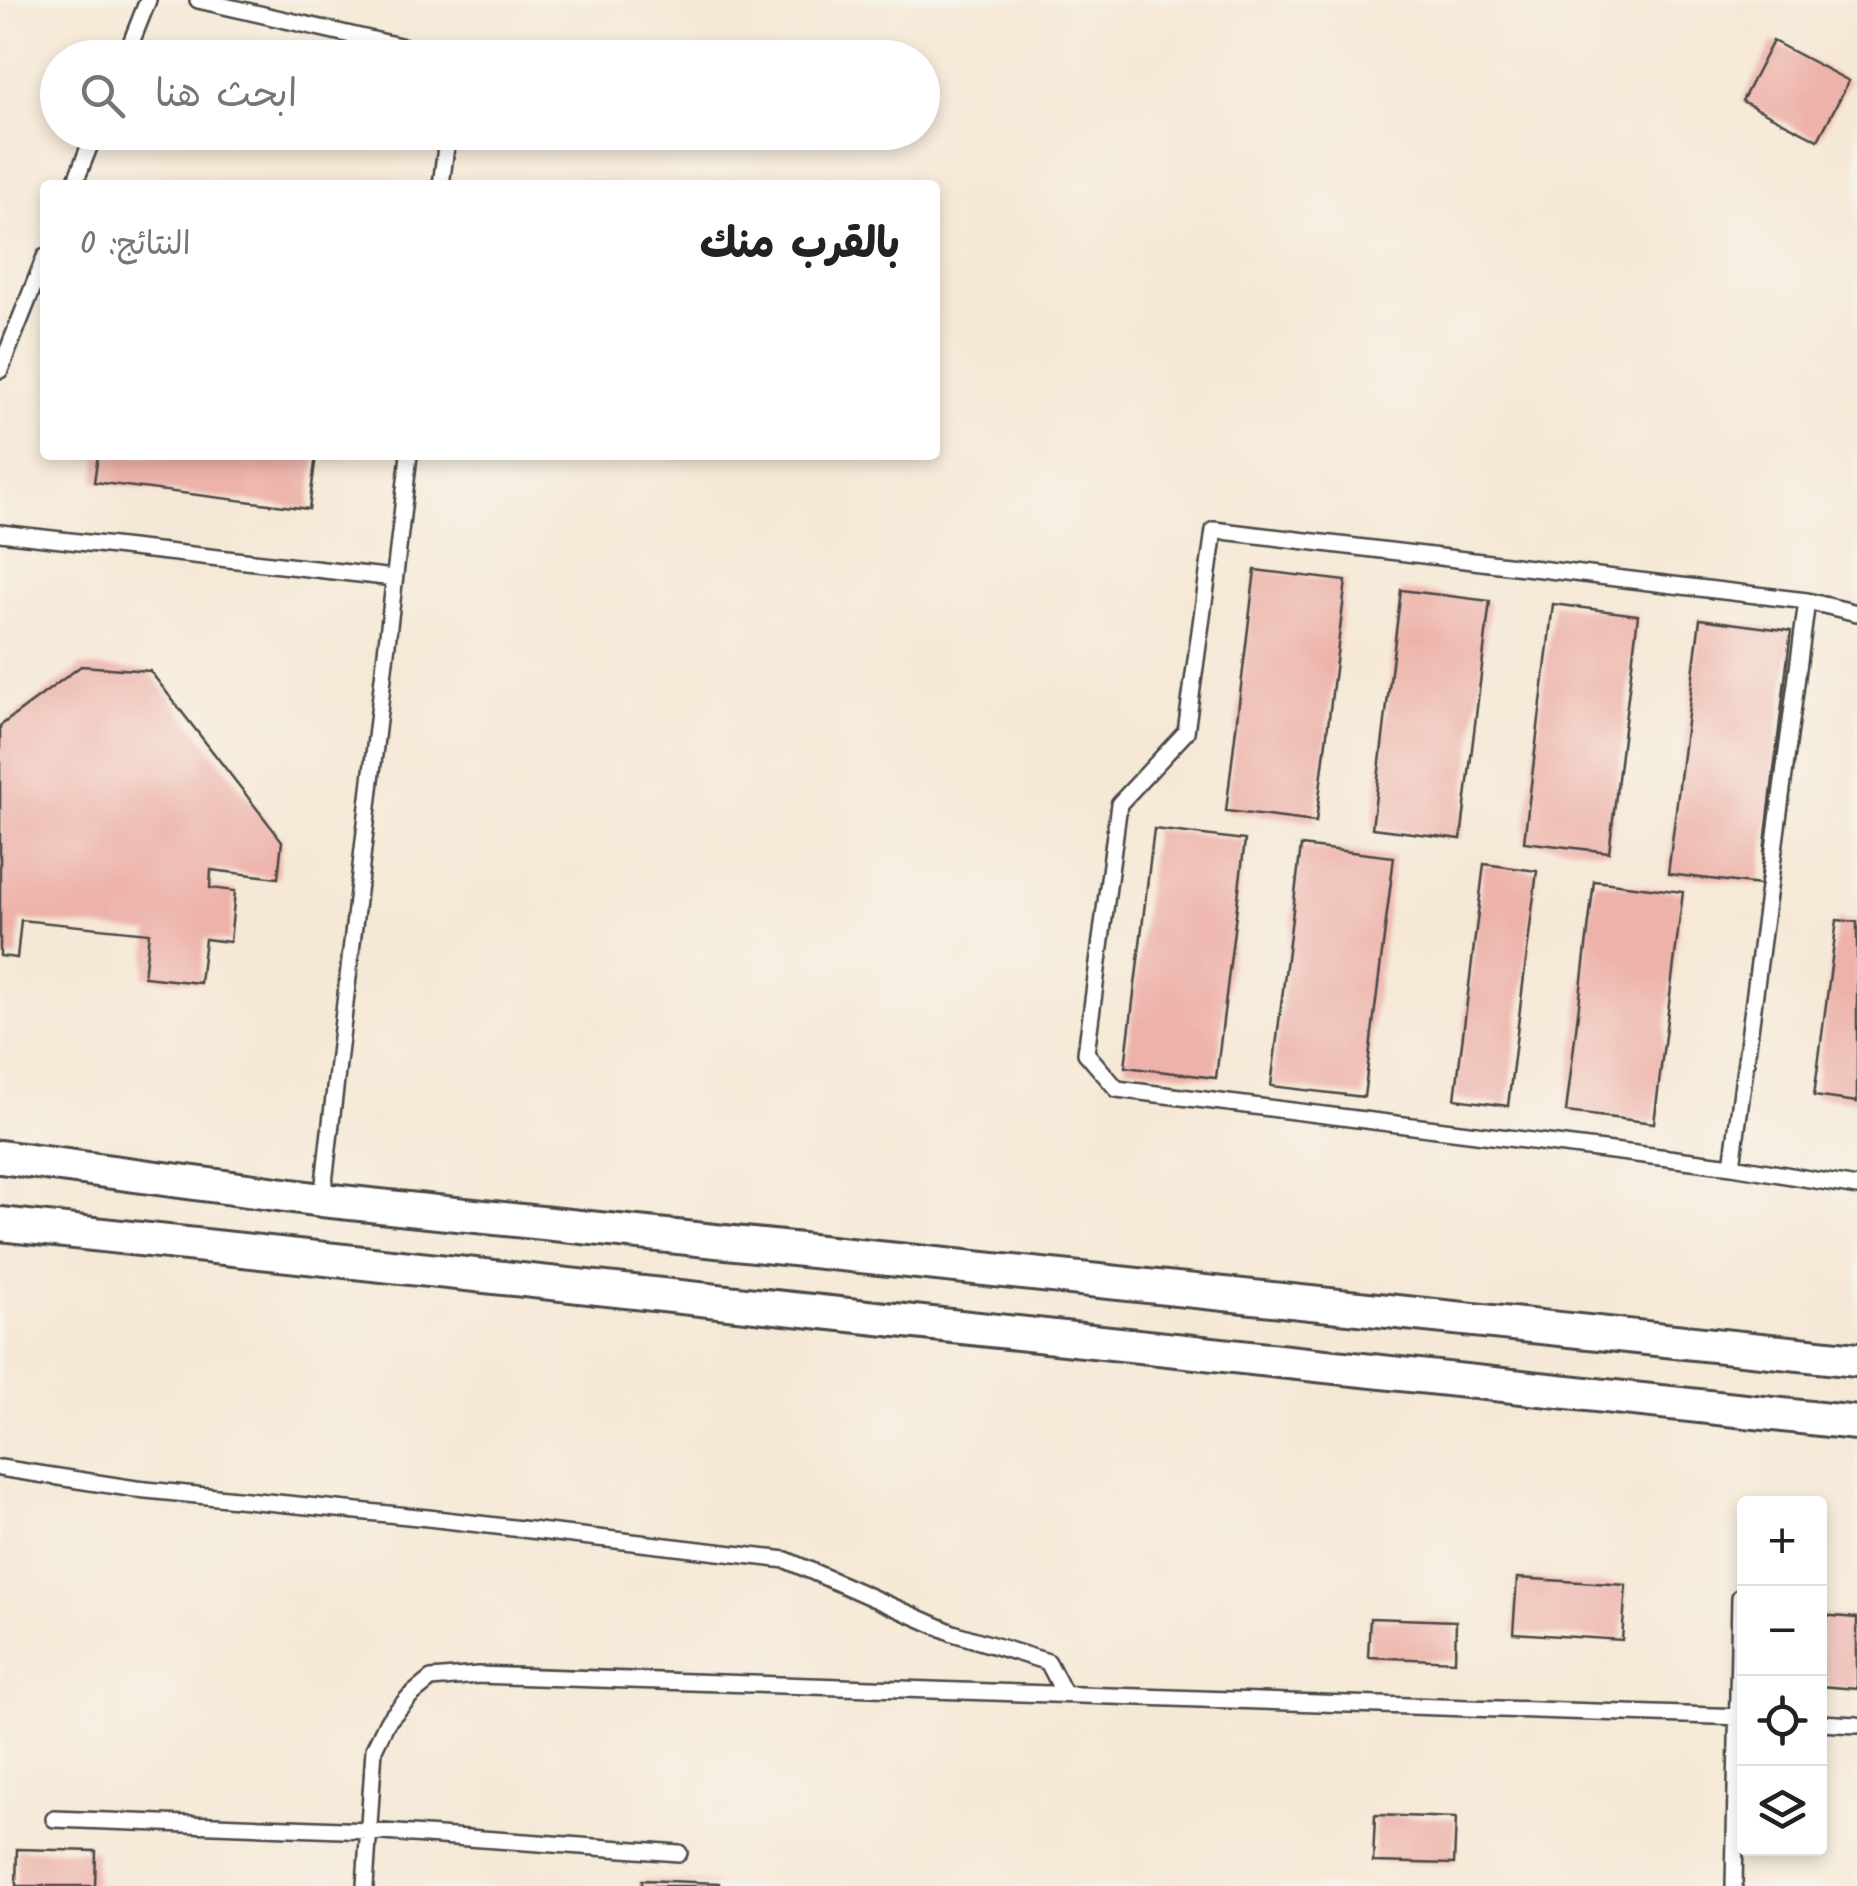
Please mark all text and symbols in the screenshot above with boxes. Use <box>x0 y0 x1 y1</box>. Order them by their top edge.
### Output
search box <box>40 40 940 150</box>
text: ابحث هنا <box>155 66 297 126</box>
icon: search <box>75 68 130 123</box>
text: بالقرب منك <box>700 212 900 279</box>
text: النتائج: 0 <box>80 220 191 271</box>
map controls <box>1737 1496 1827 1856</box>
button: + <box>1737 1496 1827 1586</box>
button: − <box>1737 1586 1827 1676</box>
button: locate <box>1737 1676 1827 1766</box>
button: layers <box>1737 1766 1827 1856</box>

